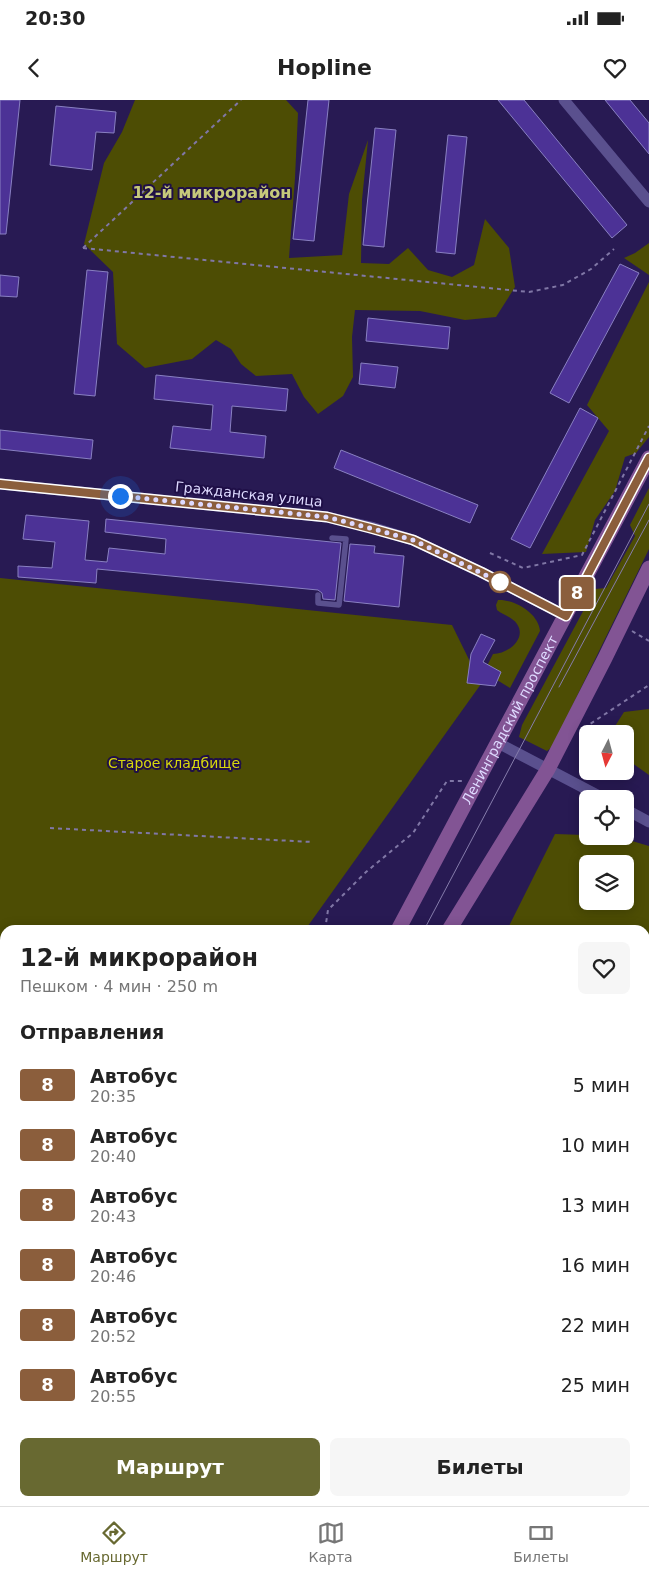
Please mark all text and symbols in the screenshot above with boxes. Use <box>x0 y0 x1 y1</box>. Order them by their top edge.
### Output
text: 20:30 <box>25 7 85 29</box>
icon: back <box>20 54 48 82</box>
icon: heart <box>601 54 629 82</box>
text: Hopline <box>277 55 372 80</box>
district label: 12-й микрорайон <box>133 183 291 202</box>
street label: Гражданская улица <box>175 478 323 510</box>
your location <box>108 484 133 509</box>
unlabelled marker <box>489 571 511 593</box>
line badge: 8 <box>561 577 593 609</box>
text: 8 <box>571 582 583 603</box>
street label: Ленинградский проспект <box>458 633 561 807</box>
north arrow <box>579 725 634 780</box>
map controls <box>579 725 634 910</box>
park label: Старое кладбище <box>108 755 240 771</box>
button: locate <box>579 790 634 845</box>
button: layers <box>579 855 634 910</box>
button: heart <box>578 942 630 994</box>
text: 12-й микрорайон <box>20 944 258 972</box>
text: Пешком · 4 мин · 250 m <box>20 977 218 996</box>
text: Отправления <box>20 1021 164 1043</box>
text: Автобус <box>90 1065 178 1087</box>
text: 8 <box>41 1074 54 1095</box>
text: 5 мин <box>573 1074 630 1096</box>
text: 20:35 <box>90 1087 136 1106</box>
text: Автобус <box>90 1125 178 1147</box>
text: 8 <box>41 1134 54 1155</box>
text: 10 мин <box>561 1134 630 1156</box>
text: 20:40 <box>90 1147 136 1166</box>
text: Автобус <box>90 1185 178 1207</box>
text: 8 <box>41 1194 54 1215</box>
text: 13 мин <box>561 1194 630 1216</box>
text: 20:43 <box>90 1207 136 1226</box>
text: Автобус <box>90 1245 178 1267</box>
text: 8 <box>41 1254 54 1275</box>
text: 16 мин <box>561 1254 630 1276</box>
text: 20:46 <box>90 1267 136 1286</box>
text: Автобус <box>90 1305 178 1327</box>
text: 8 <box>41 1314 54 1335</box>
text: 22 мин <box>561 1314 630 1336</box>
text: 20:52 <box>90 1327 136 1346</box>
text: Автобус <box>90 1365 178 1387</box>
text: 8 <box>41 1374 54 1395</box>
text: 25 мин <box>561 1374 630 1396</box>
text: 20:55 <box>90 1387 136 1406</box>
button: Маршрут <box>20 1438 320 1496</box>
button: Билеты <box>330 1438 630 1496</box>
tab: Маршрут <box>80 1519 148 1565</box>
tab: Карта <box>309 1519 353 1565</box>
tab: Билеты <box>513 1519 569 1565</box>

